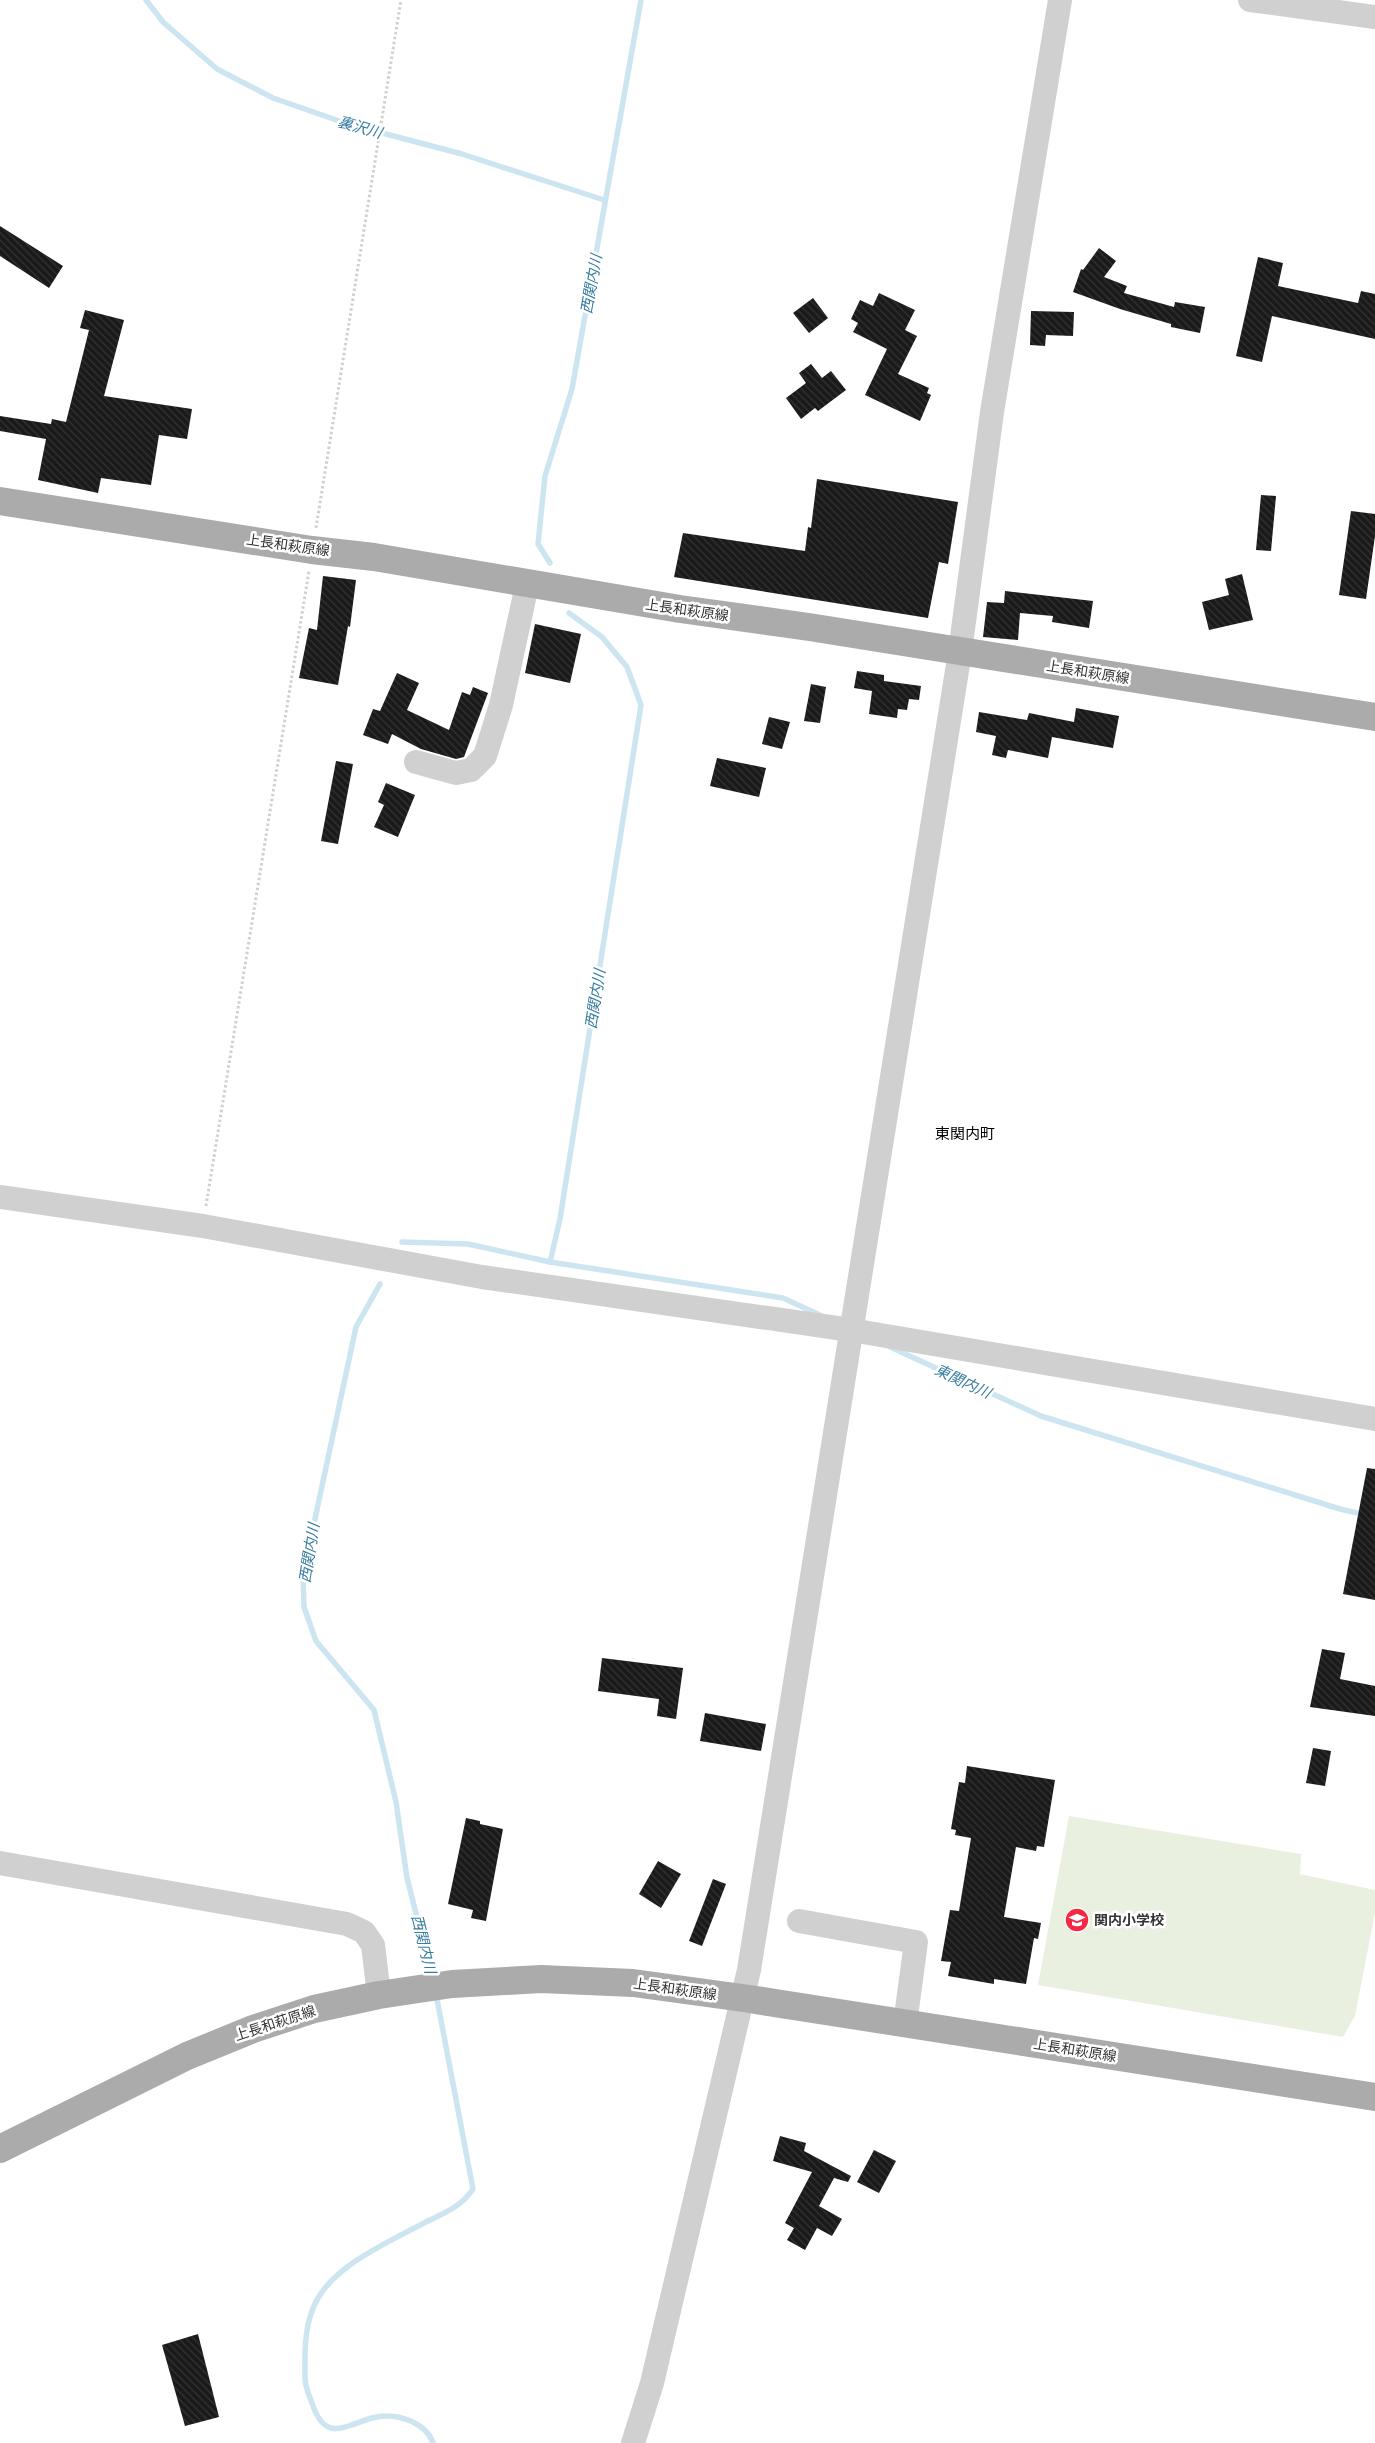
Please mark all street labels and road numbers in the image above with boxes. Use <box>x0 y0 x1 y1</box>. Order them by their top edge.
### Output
street label: 上長和萩原線 <box>245 530 331 560</box>
street label: 上長和萩原線 <box>644 595 730 625</box>
street label: 上長和萩原線 <box>1045 657 1131 687</box>
street label: 上長和萩原線 <box>632 1974 718 2004</box>
street label: 上長和萩原線 <box>232 2001 318 2045</box>
street label: 上長和萩原線 <box>1032 2035 1118 2065</box>

